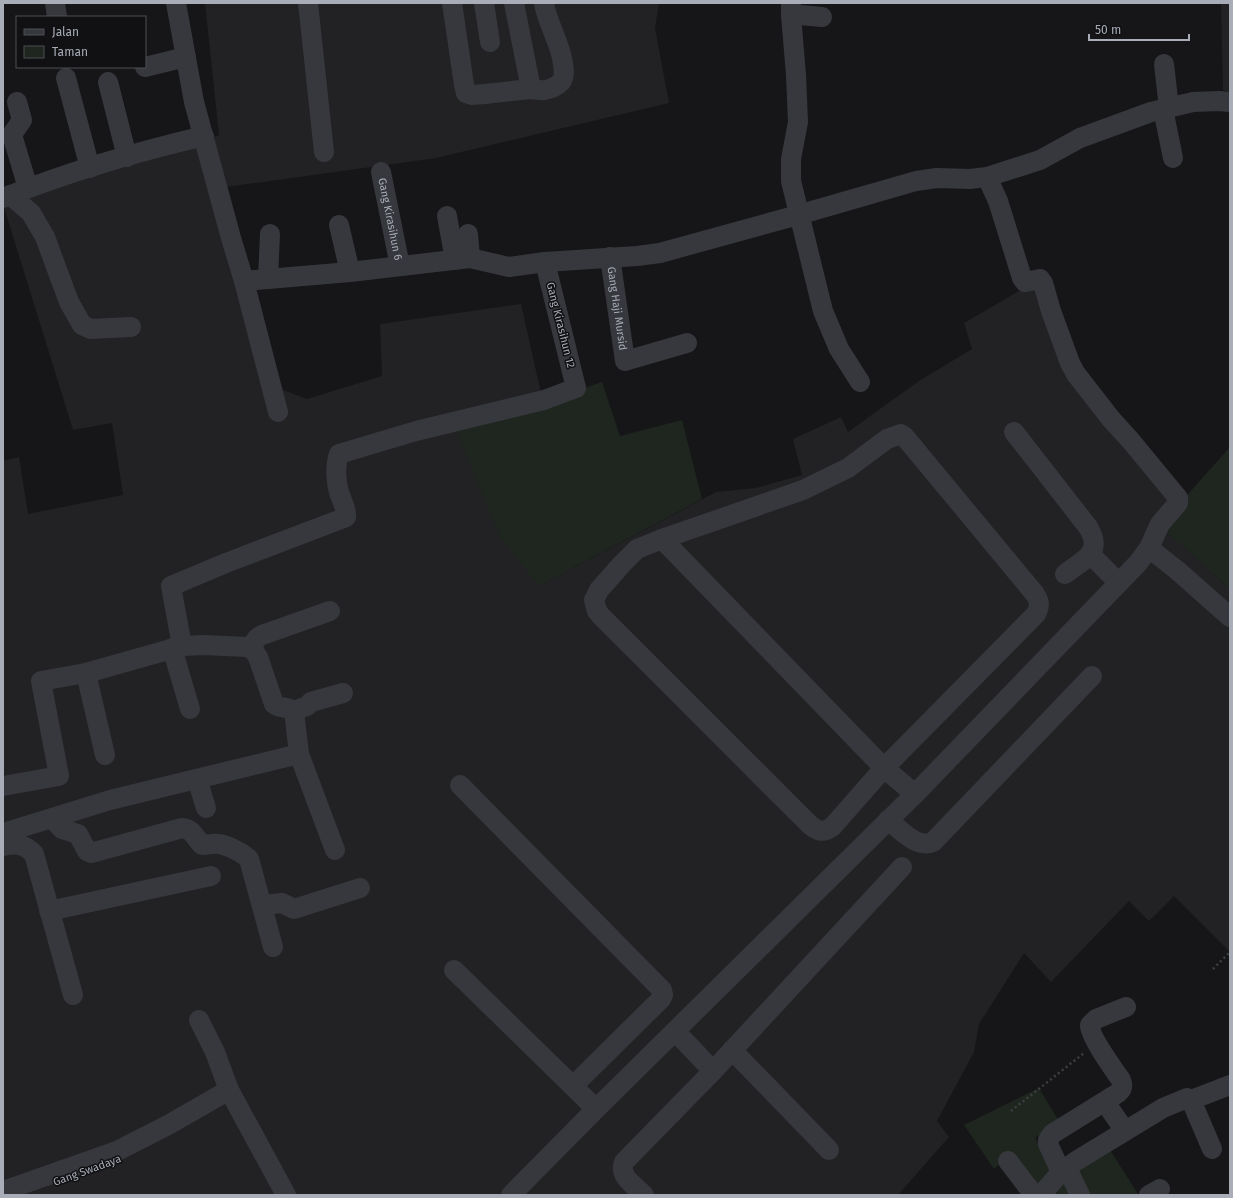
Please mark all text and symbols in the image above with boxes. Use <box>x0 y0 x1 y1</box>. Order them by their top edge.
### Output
legend <box>16 16 146 68</box>
scale bar <box>1089 16 1189 42</box>
text: 50 m <box>1095 23 1121 37</box>
text: Jalan <box>52 25 79 39</box>
text: Taman <box>52 45 88 59</box>
street label: Gang Kirasihun 6 <box>375 177 405 262</box>
street label: Gang Haji Mursid <box>604 266 629 351</box>
street label: Gang Kirasihun 12 <box>544 281 577 369</box>
street label: Gang Swadaya <box>51 1152 123 1189</box>

